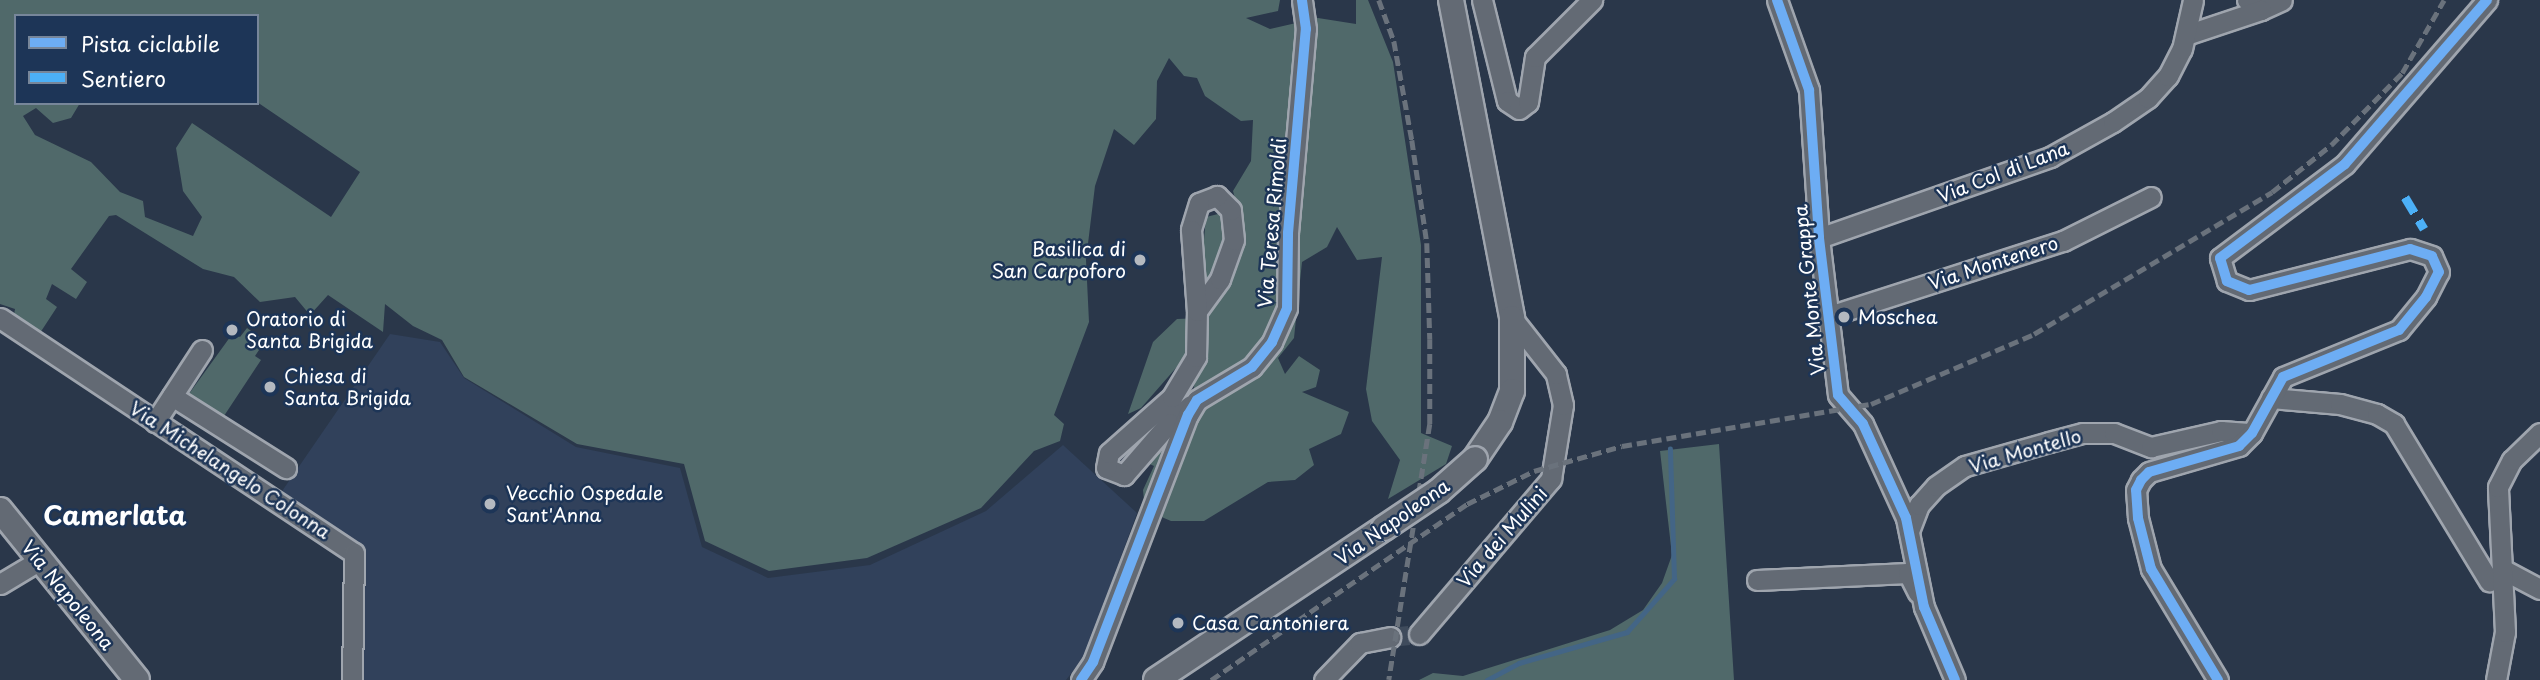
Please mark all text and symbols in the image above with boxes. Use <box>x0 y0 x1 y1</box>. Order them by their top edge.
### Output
legend <box>14 14 259 105</box>
text: Pista ciclabile <box>81 27 220 59</box>
text: Sentiero <box>81 62 166 94</box>
street label: Via Col di Lana <box>1933 136 2073 208</box>
street label: Via Teresa Rimoldi <box>1253 137 1291 309</box>
street label: Via Monte Grappa <box>1789 204 1829 376</box>
street label: Via Montenero <box>1926 231 2060 295</box>
place label: Basilica di San Carpoforo <box>992 238 1126 282</box>
marker: Basilica di San Carpoforo <box>1132 252 1148 268</box>
place label: Moschea <box>1858 306 1937 328</box>
place label: Oratorio di Santa Brigida <box>246 308 373 352</box>
marker: Moschea <box>1836 309 1852 325</box>
marker: Oratorio di Santa Brigida <box>224 322 240 338</box>
place label: Chiesa di Santa Brigida <box>284 365 411 409</box>
marker: Chiesa di Santa Brigida <box>262 379 278 395</box>
street label: Via Michelangelo Colonna <box>125 397 335 543</box>
street label: Via Montello <box>1967 424 2083 478</box>
street label: Via Napoleona <box>1331 475 1453 569</box>
place label: Vecchio Ospedale Sant'Anna <box>506 482 664 526</box>
street label: Via dei Mulini <box>1452 482 1552 592</box>
marker: Vecchio Ospedale Sant'Anna <box>480 494 500 514</box>
district label: Camerlata <box>43 499 187 531</box>
street label: Via Napoleona <box>17 536 119 654</box>
place label: Casa Cantoniera <box>1192 612 1347 634</box>
marker: Casa Cantoniera <box>1170 615 1186 631</box>

